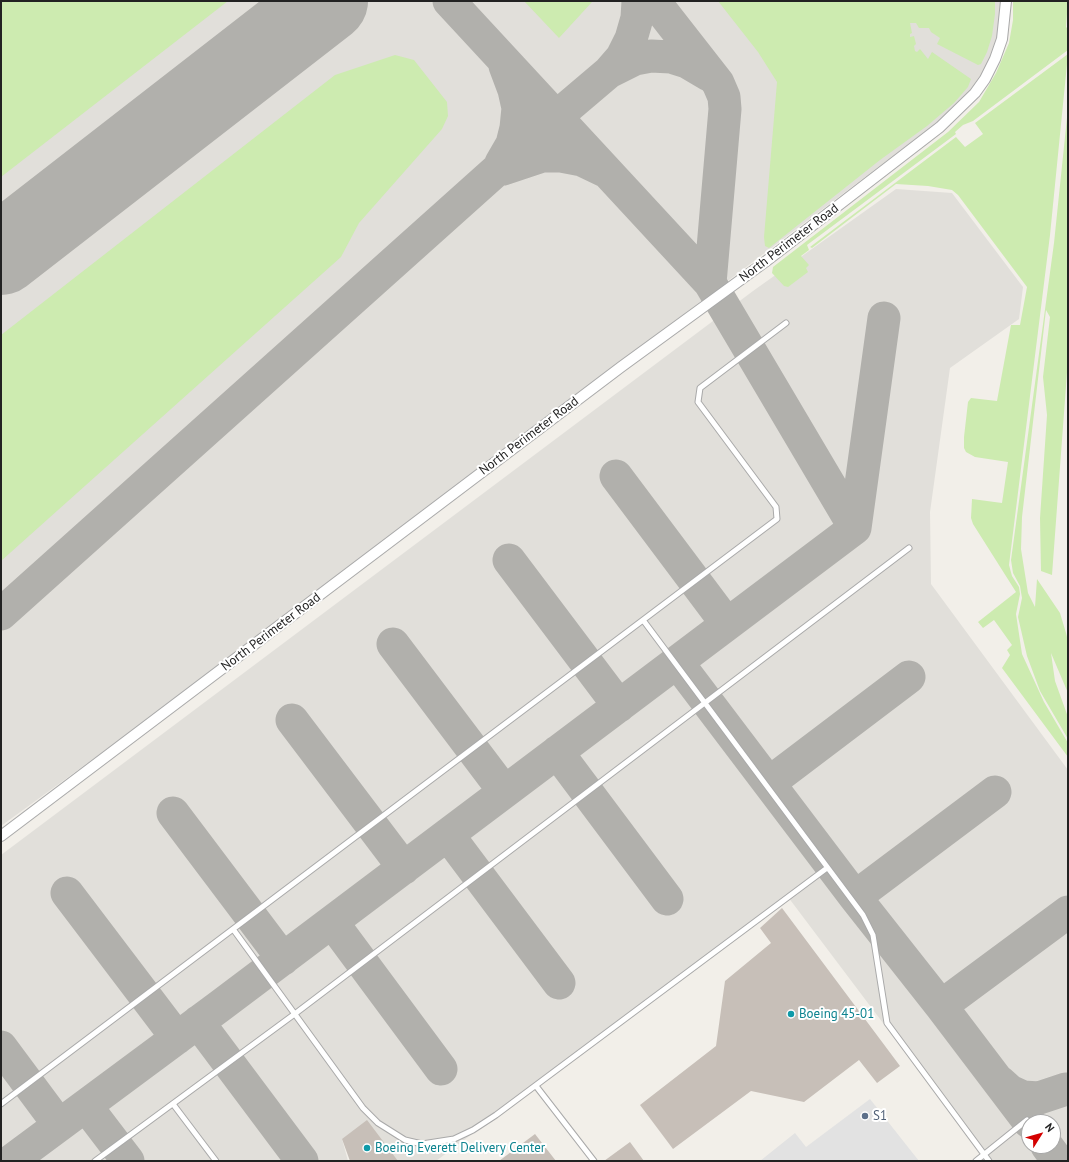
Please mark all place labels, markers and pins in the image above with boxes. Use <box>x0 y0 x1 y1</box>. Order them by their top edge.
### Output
place label: Boeing 45-01 <box>799 1006 874 1022</box>
marker: Boeing 45-01 <box>786 1009 796 1019</box>
place label: S1 <box>873 1108 887 1124</box>
marker: S1 <box>860 1111 870 1121</box>
place label: Boeing Everett Delivery Center <box>375 1140 545 1156</box>
marker: Boeing Everett Delivery Center <box>362 1143 372 1153</box>

